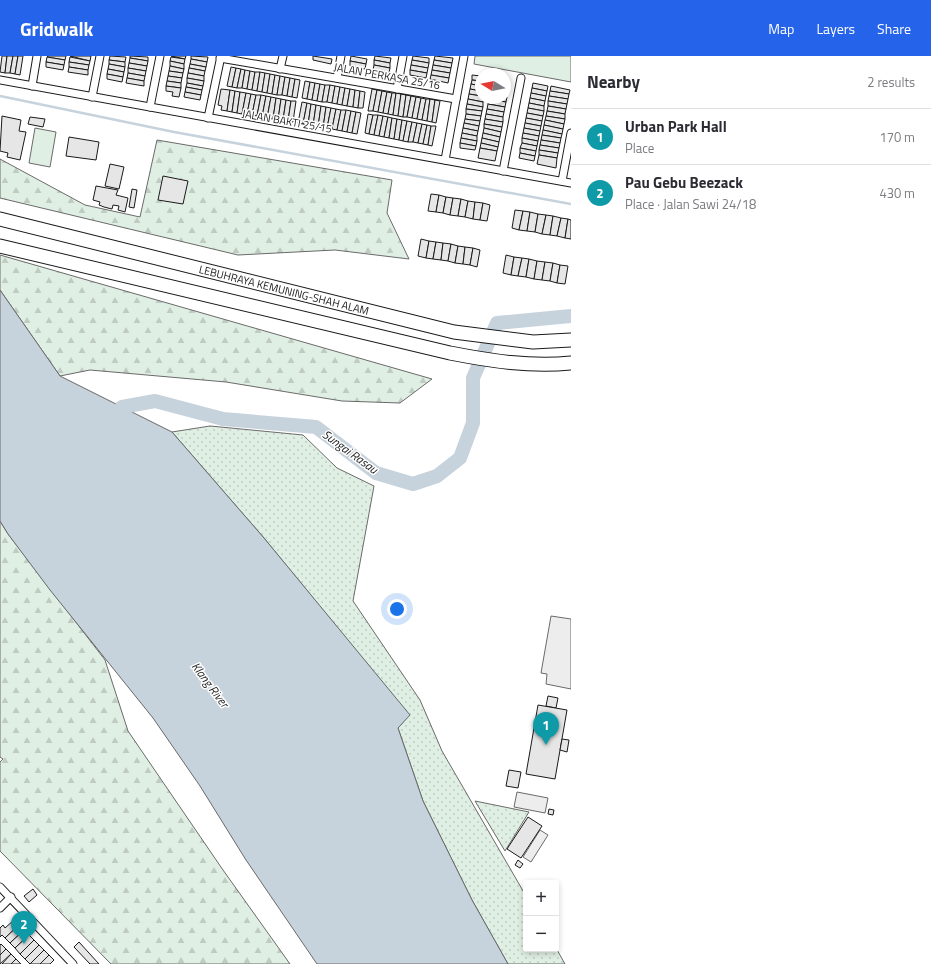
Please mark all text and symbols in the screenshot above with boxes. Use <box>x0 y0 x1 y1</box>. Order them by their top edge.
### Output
text: Gridwalk <box>20 14 93 43</box>
text: Map <box>768 18 794 39</box>
text: Layers <box>816 18 855 39</box>
text: Share <box>877 18 911 39</box>
street label: JALAN PERKASA 25/16 <box>333 59 441 93</box>
north arrow <box>475 68 511 104</box>
text: Nearby <box>587 69 640 95</box>
text: 2 results <box>867 72 915 92</box>
street label: JALAN BAKTI 25/15 <box>241 105 333 137</box>
text: Urban Park Hall <box>625 115 727 138</box>
text: 1 <box>596 127 604 147</box>
text: 170 m <box>879 127 915 147</box>
text: Place <box>625 138 654 158</box>
text: Pau Gebu Beezack <box>625 171 743 194</box>
text: 2 <box>596 183 604 203</box>
text: 430 m <box>879 183 915 203</box>
text: Place · Jalan Sawi 24/18 <box>625 194 756 214</box>
street label: LEBUHRAYA KEMUNING-SHAH ALAM <box>197 261 371 319</box>
water label: Sungai Rasau <box>319 425 383 479</box>
your location <box>387 599 407 619</box>
water label: Klang River <box>187 658 235 713</box>
pin: 1 <box>533 712 559 745</box>
map controls <box>523 880 559 952</box>
button: + <box>523 880 559 916</box>
pin: 2 <box>11 911 37 944</box>
button: − <box>523 916 559 952</box>

